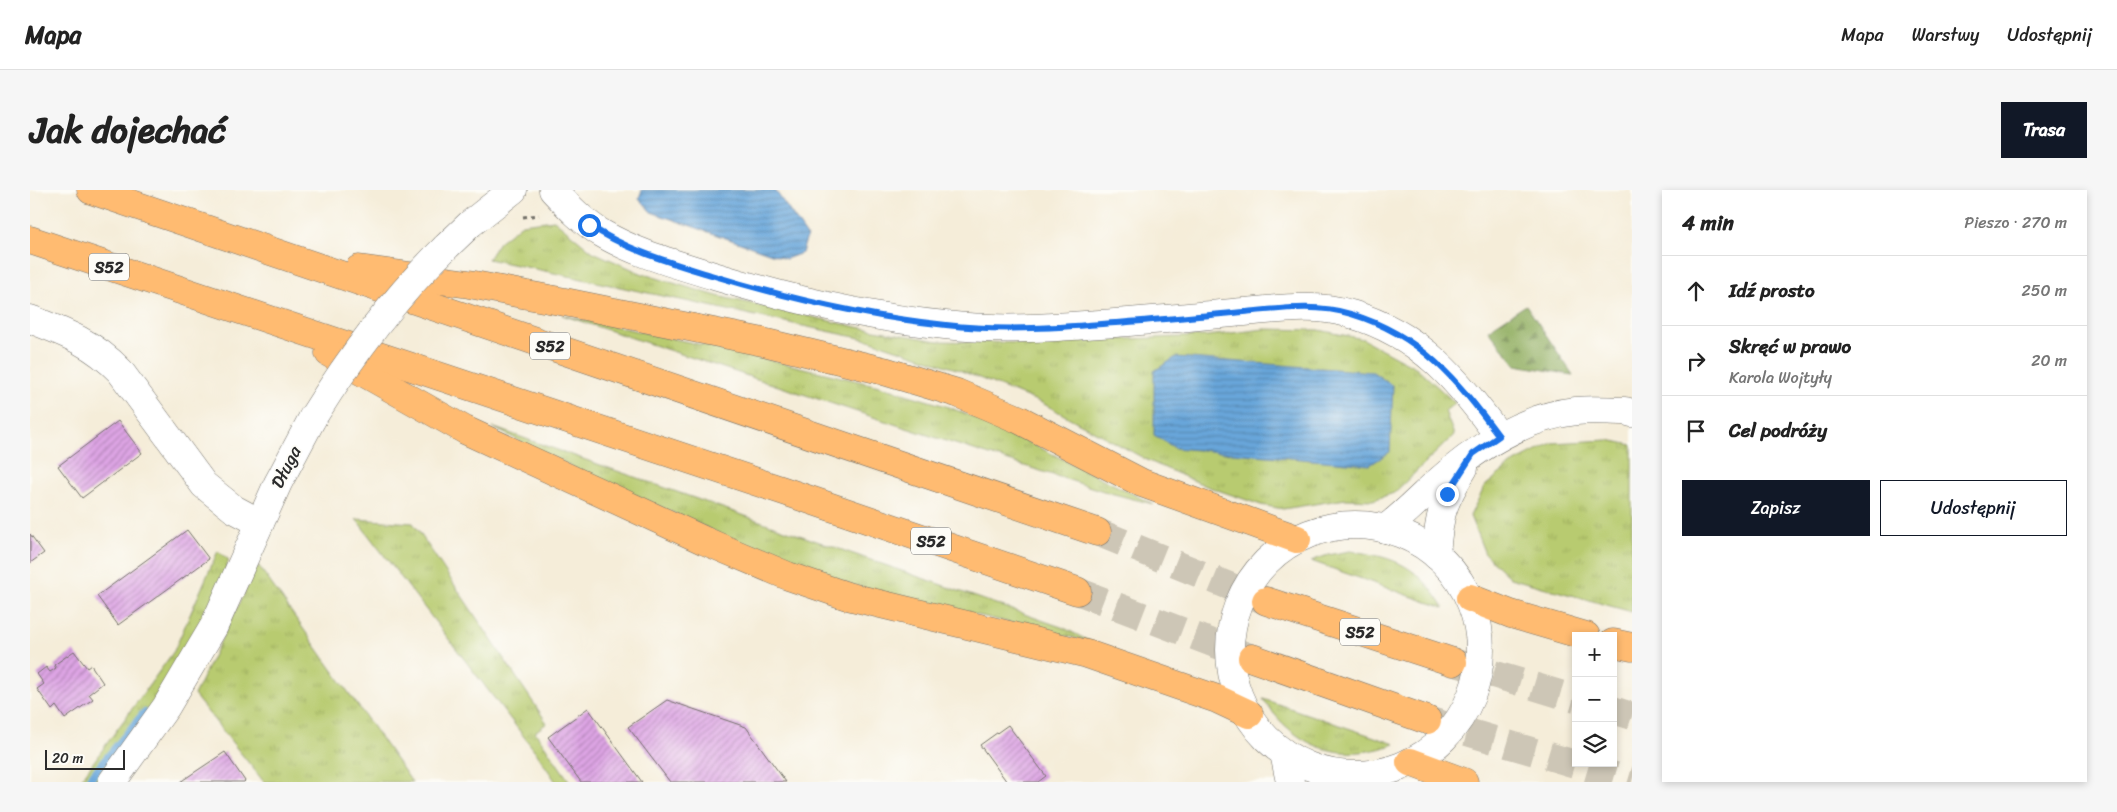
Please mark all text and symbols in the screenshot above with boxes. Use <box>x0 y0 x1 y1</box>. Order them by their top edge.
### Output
text: Mapa <box>25 14 81 56</box>
text: Mapa <box>1841 19 1884 51</box>
text: Warstwy <box>1912 19 1979 51</box>
text: Udostępnij <box>2007 19 2092 51</box>
text: Jak dojechać <box>30 99 226 161</box>
button: Trasa <box>2001 102 2087 158</box>
text: 4 min <box>1682 204 1734 242</box>
text: Pieszo · 270 m <box>1964 208 2067 237</box>
route start <box>578 214 601 237</box>
road number: S52 <box>89 254 129 280</box>
text: Idź prosto <box>1729 274 1815 307</box>
text: 250 m <box>2021 276 2067 305</box>
icon: ahead <box>1682 277 1710 305</box>
text: Skręć w prawo <box>1729 330 1851 363</box>
road number: S52 <box>530 332 570 360</box>
text: 20 m <box>2031 346 2067 375</box>
icon: right <box>1682 347 1710 375</box>
text: Karola Wojtyły <box>1729 363 1832 392</box>
text: Cel podróży <box>1729 414 1827 447</box>
icon: arrive <box>1682 417 1710 445</box>
street label: Długa <box>262 439 311 494</box>
button: Zapisz <box>1682 480 1870 536</box>
button: Udostępnij <box>1880 480 2067 536</box>
route end <box>1436 483 1459 506</box>
road number: S52 <box>911 528 951 554</box>
road number: S52 <box>1340 618 1380 646</box>
map controls <box>1572 632 1617 767</box>
button: + <box>1572 632 1617 677</box>
button: − <box>1572 677 1617 722</box>
button: layers <box>1572 722 1617 767</box>
text: 20 m <box>52 746 83 771</box>
scale bar <box>45 747 125 770</box>

